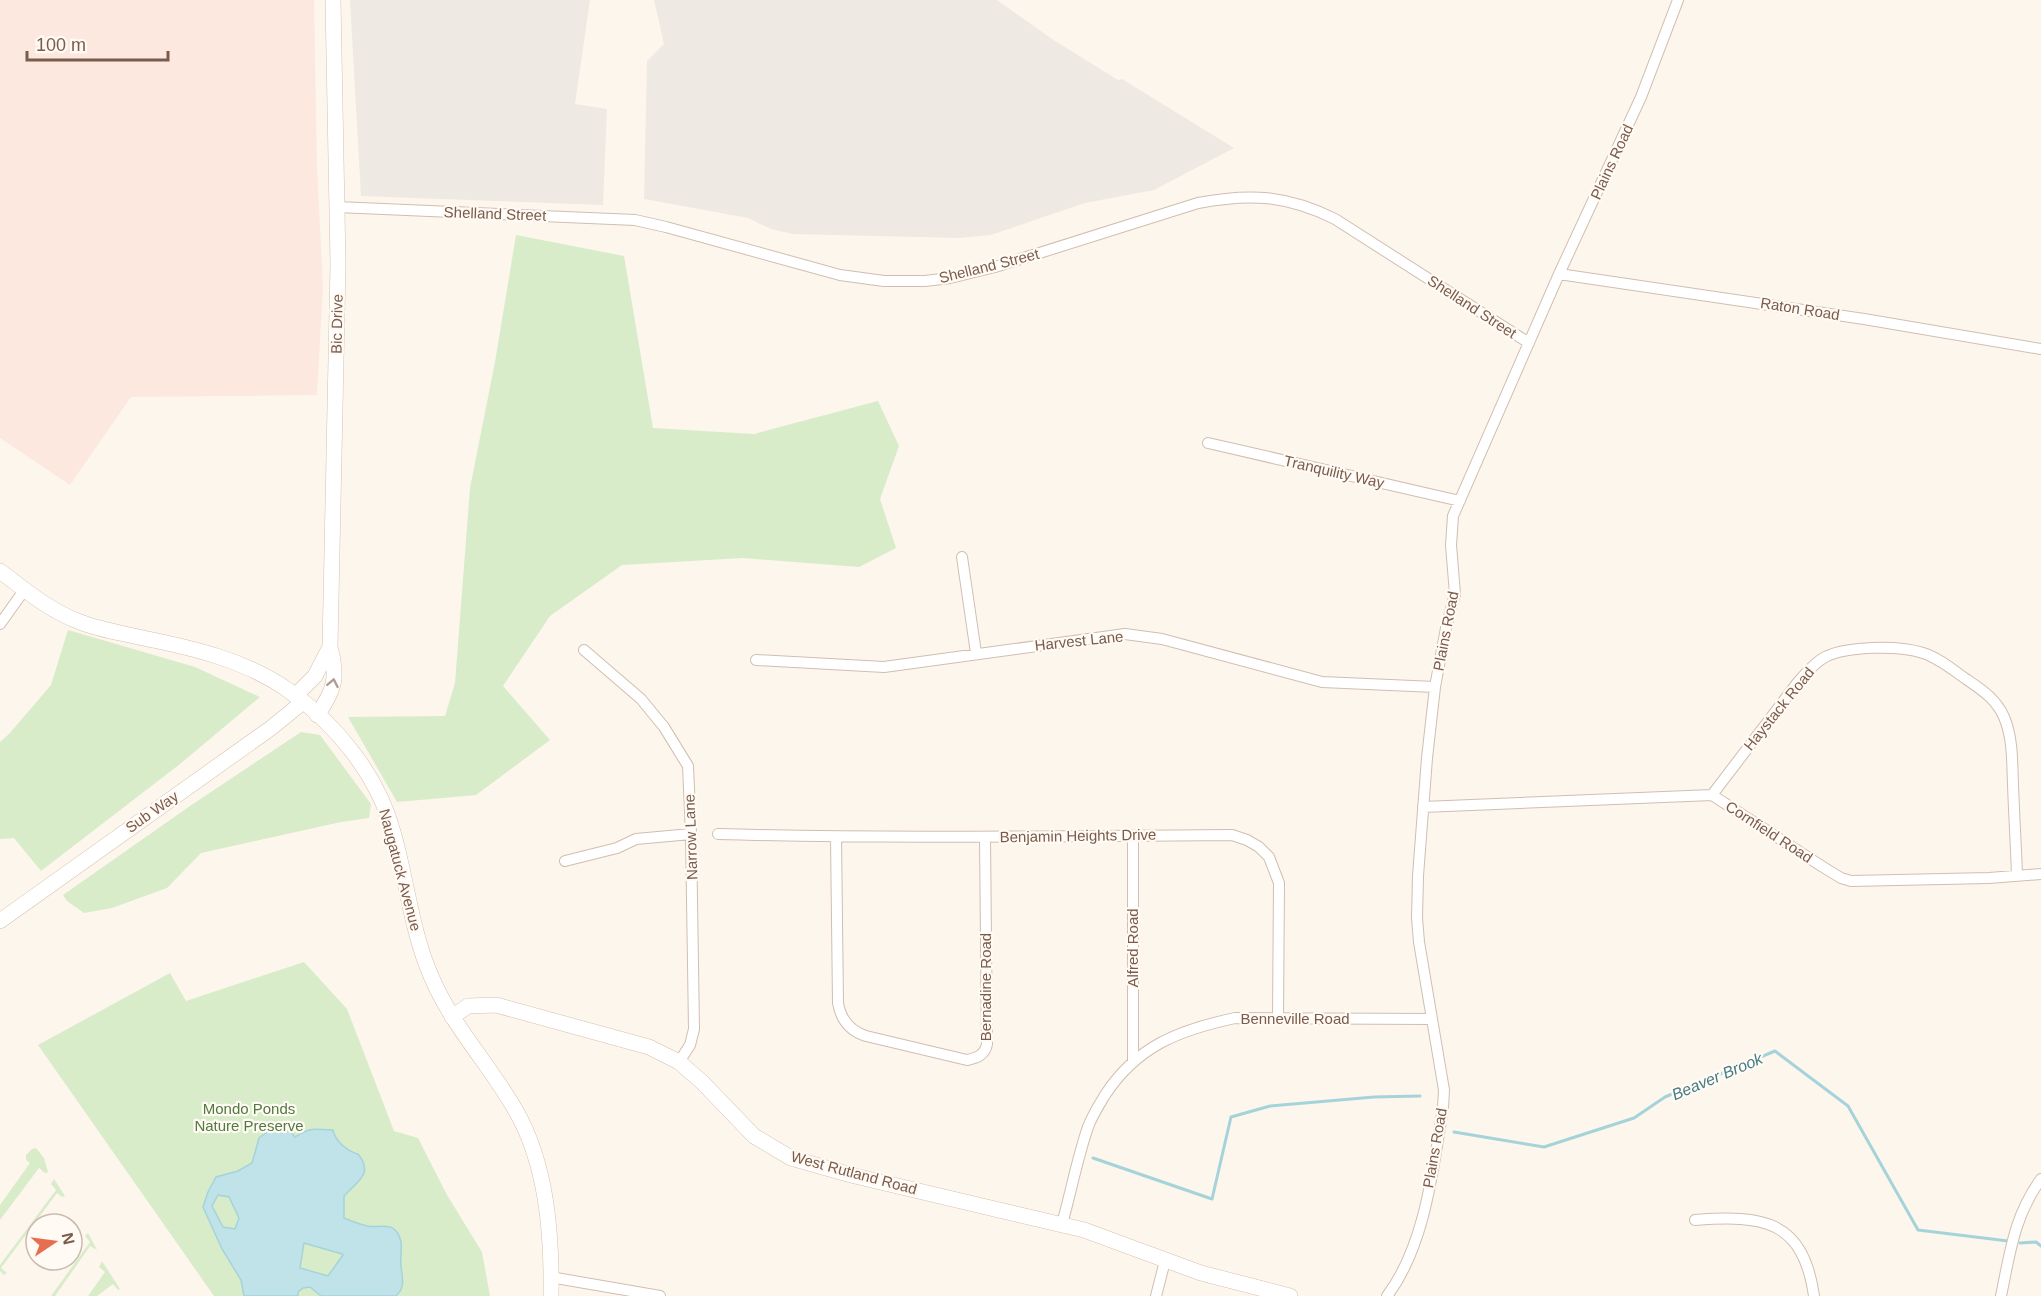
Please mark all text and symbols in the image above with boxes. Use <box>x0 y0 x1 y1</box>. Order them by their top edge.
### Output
scale bar <box>27 24 168 62</box>
text: 100 m <box>36 35 86 55</box>
street label: Plains Road <box>1587 122 1636 202</box>
street label: Shelland Street <box>443 203 547 224</box>
street label: Shelland Street <box>937 245 1041 286</box>
street label: Shelland Street <box>1425 272 1521 342</box>
street label: Bic Drive <box>327 294 346 354</box>
street label: Raton Road <box>1759 294 1841 323</box>
street label: Tranquility Way <box>1282 452 1386 491</box>
street label: Plains Road <box>1429 590 1462 672</box>
street label: Harvest Lane <box>1034 627 1124 654</box>
street label: Haystack Road <box>1740 664 1817 754</box>
one-way arrow <box>326 678 339 688</box>
street label: Sub Way <box>122 787 182 836</box>
street label: Narrow Lane <box>681 794 700 880</box>
street label: Cornfield Road <box>1723 797 1816 866</box>
street label: Naugatuck Avenue <box>376 807 425 933</box>
street label: Benjamin Heights Drive <box>999 826 1156 845</box>
street label: Alfred Road <box>1124 908 1141 988</box>
street label: Bernadine Road <box>977 933 994 1041</box>
street label: Benneville Road <box>1240 1010 1350 1027</box>
water label: Beaver Brook <box>1669 1049 1766 1103</box>
park label: Mondo Ponds Nature Preserve <box>194 1100 304 1134</box>
street label: Plains Road <box>1419 1107 1450 1189</box>
street label: West Rutland Road <box>789 1148 919 1198</box>
north arrow <box>24 1212 84 1272</box>
text: N <box>59 1231 78 1246</box>

